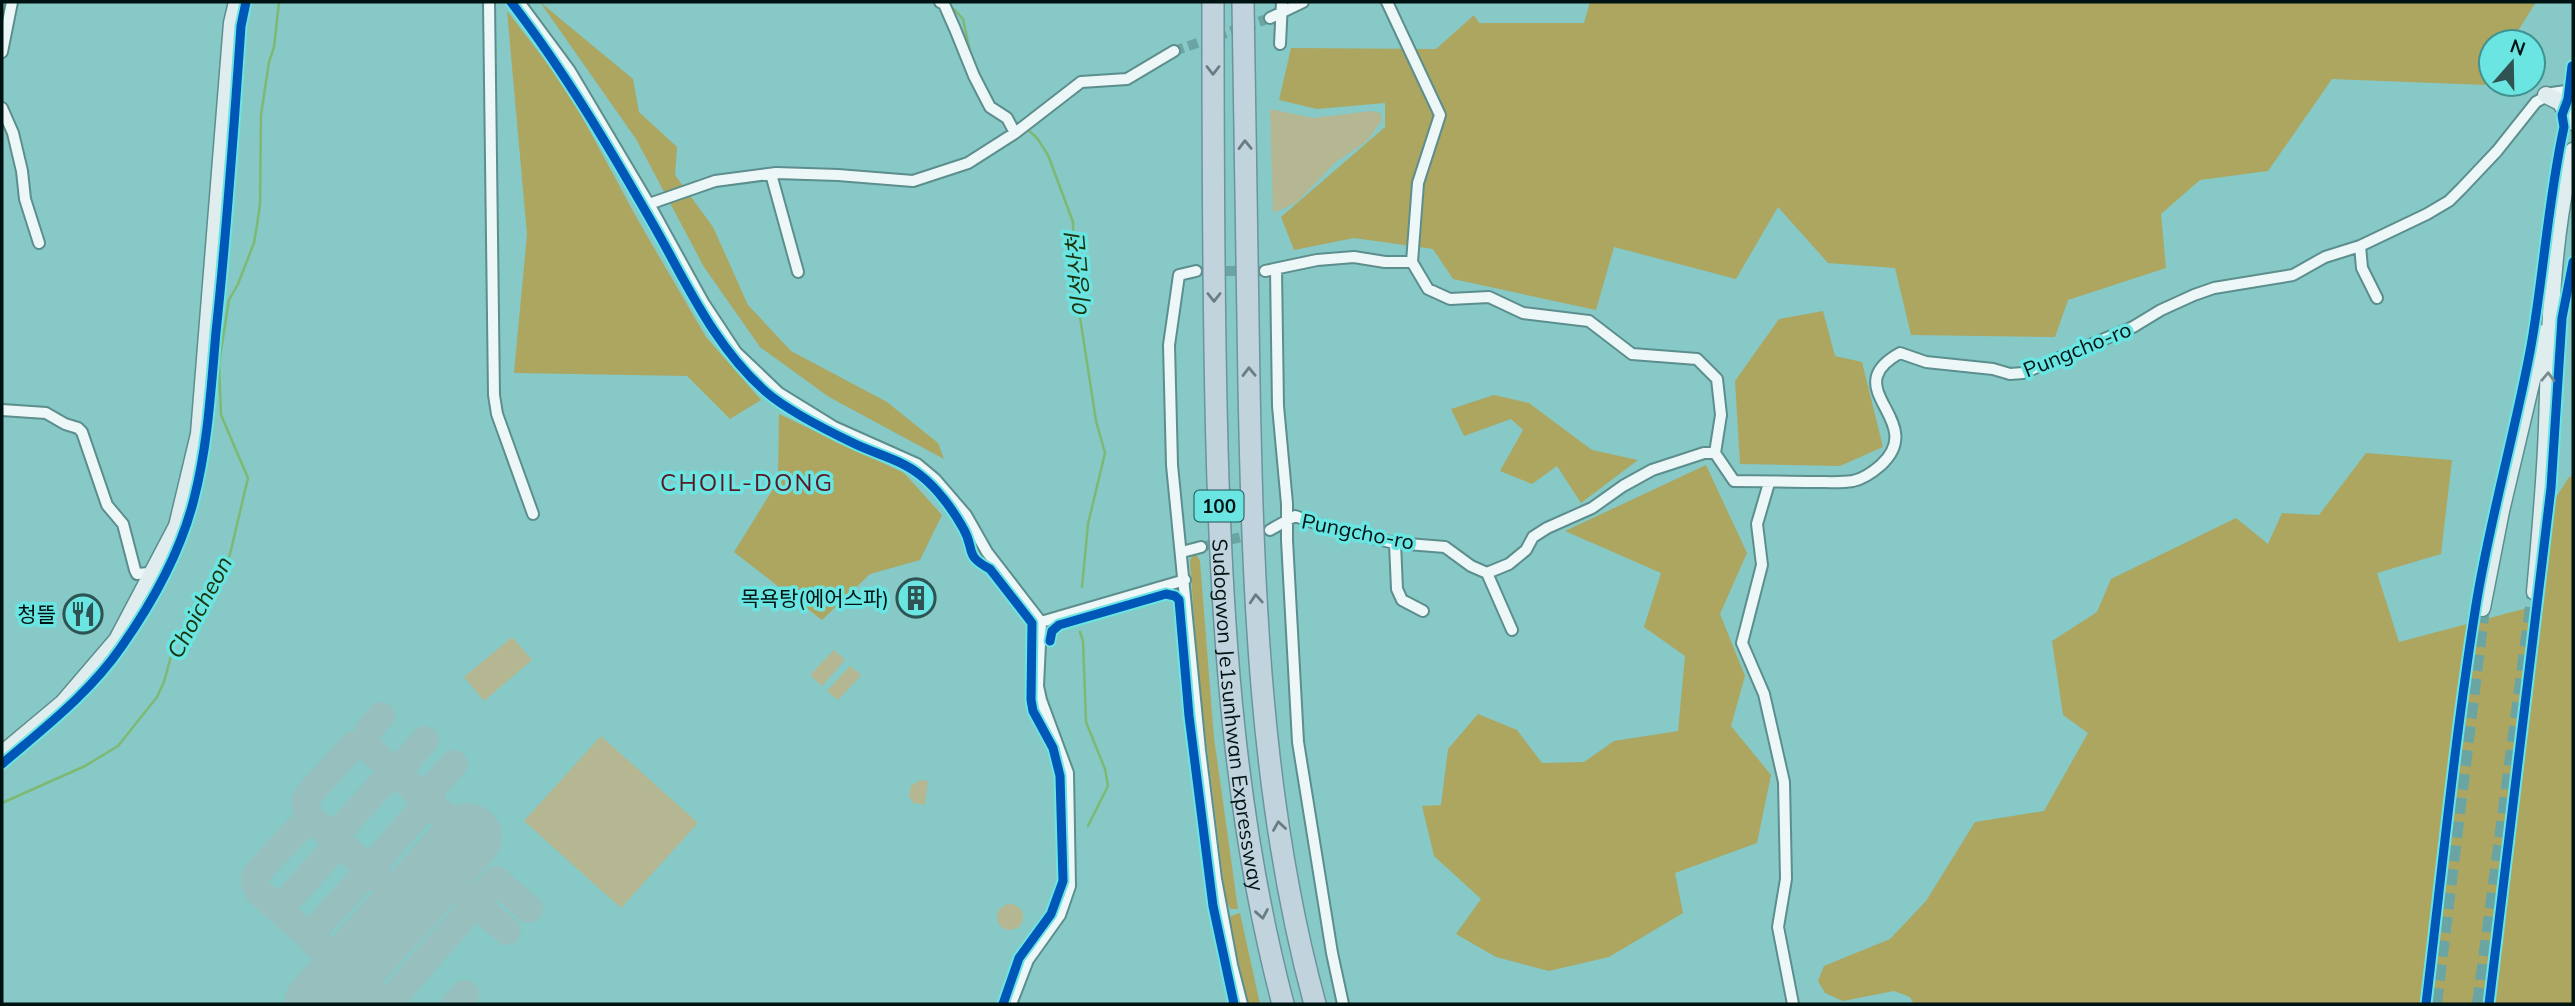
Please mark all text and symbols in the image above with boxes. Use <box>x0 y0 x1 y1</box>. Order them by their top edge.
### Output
north arrow <box>2477 28 2547 98</box>
text: N <box>2507 33 2529 61</box>
one-way arrow <box>1205 65 1221 76</box>
one-way arrow <box>1237 139 1253 149</box>
water label: 이성산천 <box>1060 230 1096 319</box>
one-way arrow <box>1206 293 1222 303</box>
street label: Pungcho-ro <box>2019 316 2135 382</box>
one-way arrow <box>1241 366 1257 377</box>
one-way arrow <box>2541 371 2556 382</box>
district label: CHOIL-DONG <box>660 467 834 497</box>
road number: 100 <box>1194 491 1244 522</box>
street label: Pungcho-ro <box>1300 507 1416 555</box>
street label: Sudogwon Je1sunhwan Expressway <box>1207 538 1270 893</box>
water label: Choicheon <box>160 551 238 663</box>
building icon: 목욕탕(에어스파) <box>895 577 937 619</box>
place label: 목욕탕(에어스파) <box>740 585 889 611</box>
restaurant icon: 청뜰 <box>62 593 104 635</box>
one-way arrow <box>1248 594 1263 605</box>
place label: 청뜰 <box>17 601 56 627</box>
one-way arrow <box>1272 820 1287 832</box>
one-way arrow <box>1254 908 1269 920</box>

